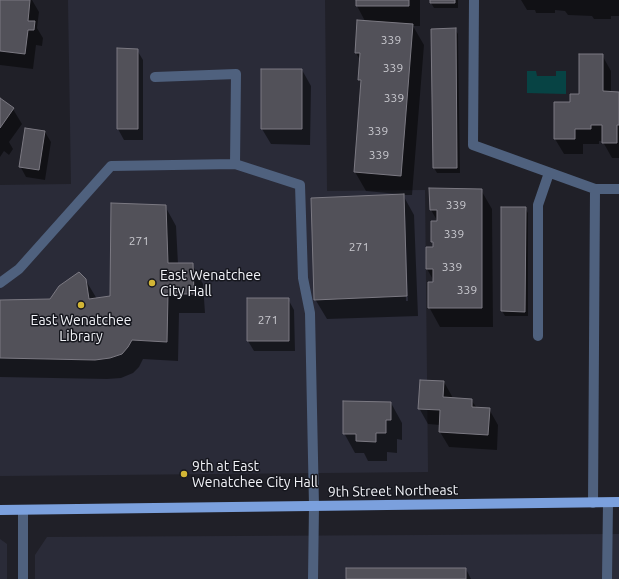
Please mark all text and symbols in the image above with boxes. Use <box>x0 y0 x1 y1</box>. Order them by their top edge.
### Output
house number: 339 <box>381 33 401 47</box>
house number: 339 <box>383 61 403 75</box>
house number: 339 <box>384 91 404 105</box>
house number: 339 <box>368 124 388 138</box>
house number: 339 <box>369 148 389 162</box>
house number: 339 <box>446 198 466 212</box>
house number: 339 <box>444 227 464 241</box>
house number: 271 <box>129 234 149 248</box>
house number: 271 <box>349 240 369 254</box>
house number: 339 <box>442 260 462 274</box>
place label: East Wenatchee City Hall <box>160 267 261 300</box>
marker: East Wenatchee City Hall <box>147 278 157 288</box>
house number: 339 <box>457 283 477 297</box>
marker: East Wenatchee Library <box>76 300 86 310</box>
place label: East Wenatchee Library <box>31 312 131 344</box>
house number: 271 <box>258 313 278 327</box>
place label: 9th at East Wenatchee City Hall <box>192 458 318 490</box>
marker: 9th at East Wenatchee City Hall <box>179 469 189 479</box>
street label: 9th Street Northeast <box>328 481 458 501</box>

